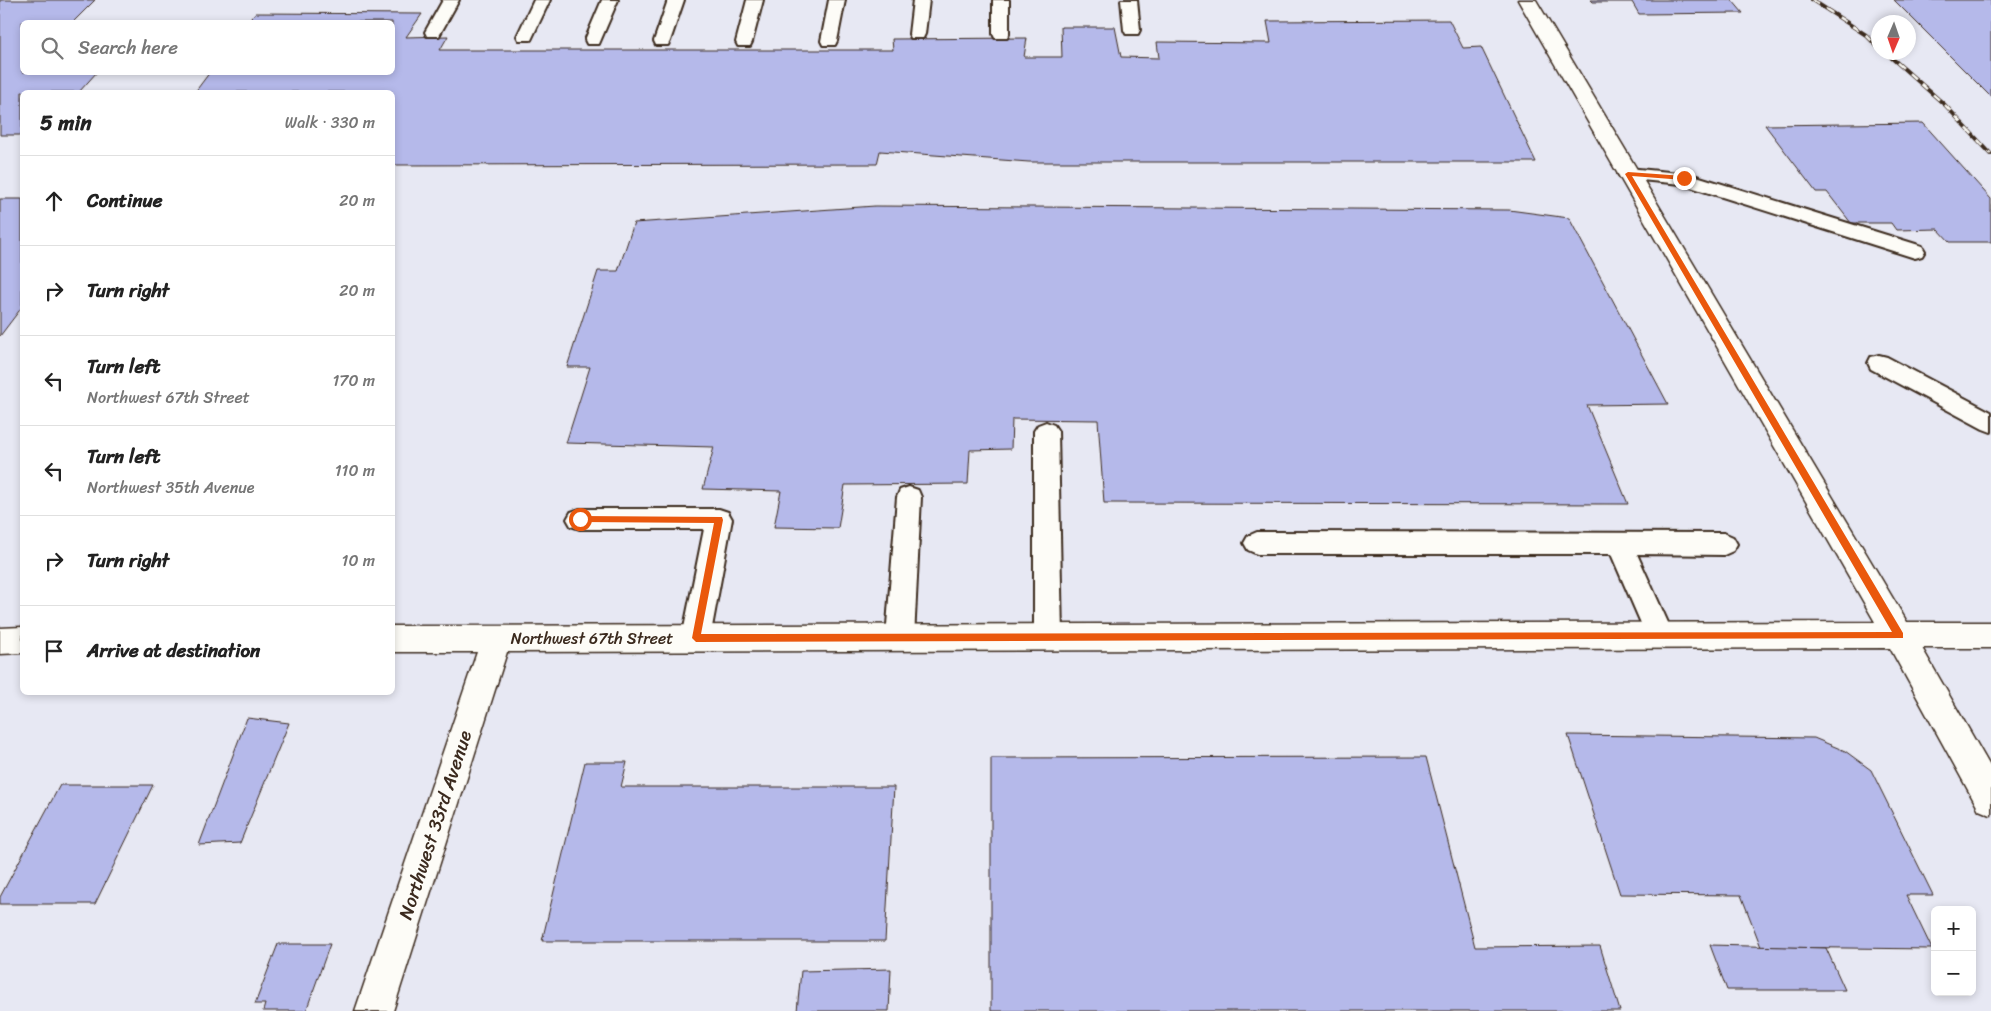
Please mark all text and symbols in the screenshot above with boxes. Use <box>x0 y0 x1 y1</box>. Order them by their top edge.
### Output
north arrow <box>1871 15 1916 60</box>
search box <box>20 20 395 75</box>
text: Search here <box>78 31 178 64</box>
icon: search <box>38 34 66 62</box>
text: 5 min <box>40 104 92 142</box>
text: Walk · 330 m <box>285 108 375 137</box>
route end <box>1673 167 1696 190</box>
text: Continue <box>87 184 163 217</box>
text: 20 m <box>339 186 375 215</box>
icon: ahead <box>40 187 68 215</box>
text: Turn right <box>87 274 169 307</box>
text: 20 m <box>339 276 375 305</box>
icon: right <box>40 277 68 305</box>
text: Turn left <box>87 350 160 383</box>
text: 170 m <box>332 366 375 395</box>
icon: left <box>40 367 68 395</box>
text: Northwest 67th Street <box>87 383 250 412</box>
text: Turn left <box>87 440 160 473</box>
text: 110 m <box>335 456 375 485</box>
icon: left <box>40 457 68 485</box>
text: Northwest 35th Avenue <box>87 473 255 502</box>
route start <box>569 508 592 531</box>
text: Turn right <box>87 544 169 577</box>
text: 10 m <box>342 546 375 575</box>
icon: right <box>40 547 68 575</box>
street label: Northwest 67th Street <box>511 624 673 653</box>
text: Arrive at destination <box>87 634 260 667</box>
icon: arrive <box>40 637 68 665</box>
street label: Northwest 33rd Avenue <box>389 726 481 924</box>
map controls <box>1931 906 1976 996</box>
button: + <box>1931 906 1976 951</box>
button: − <box>1931 951 1976 996</box>

